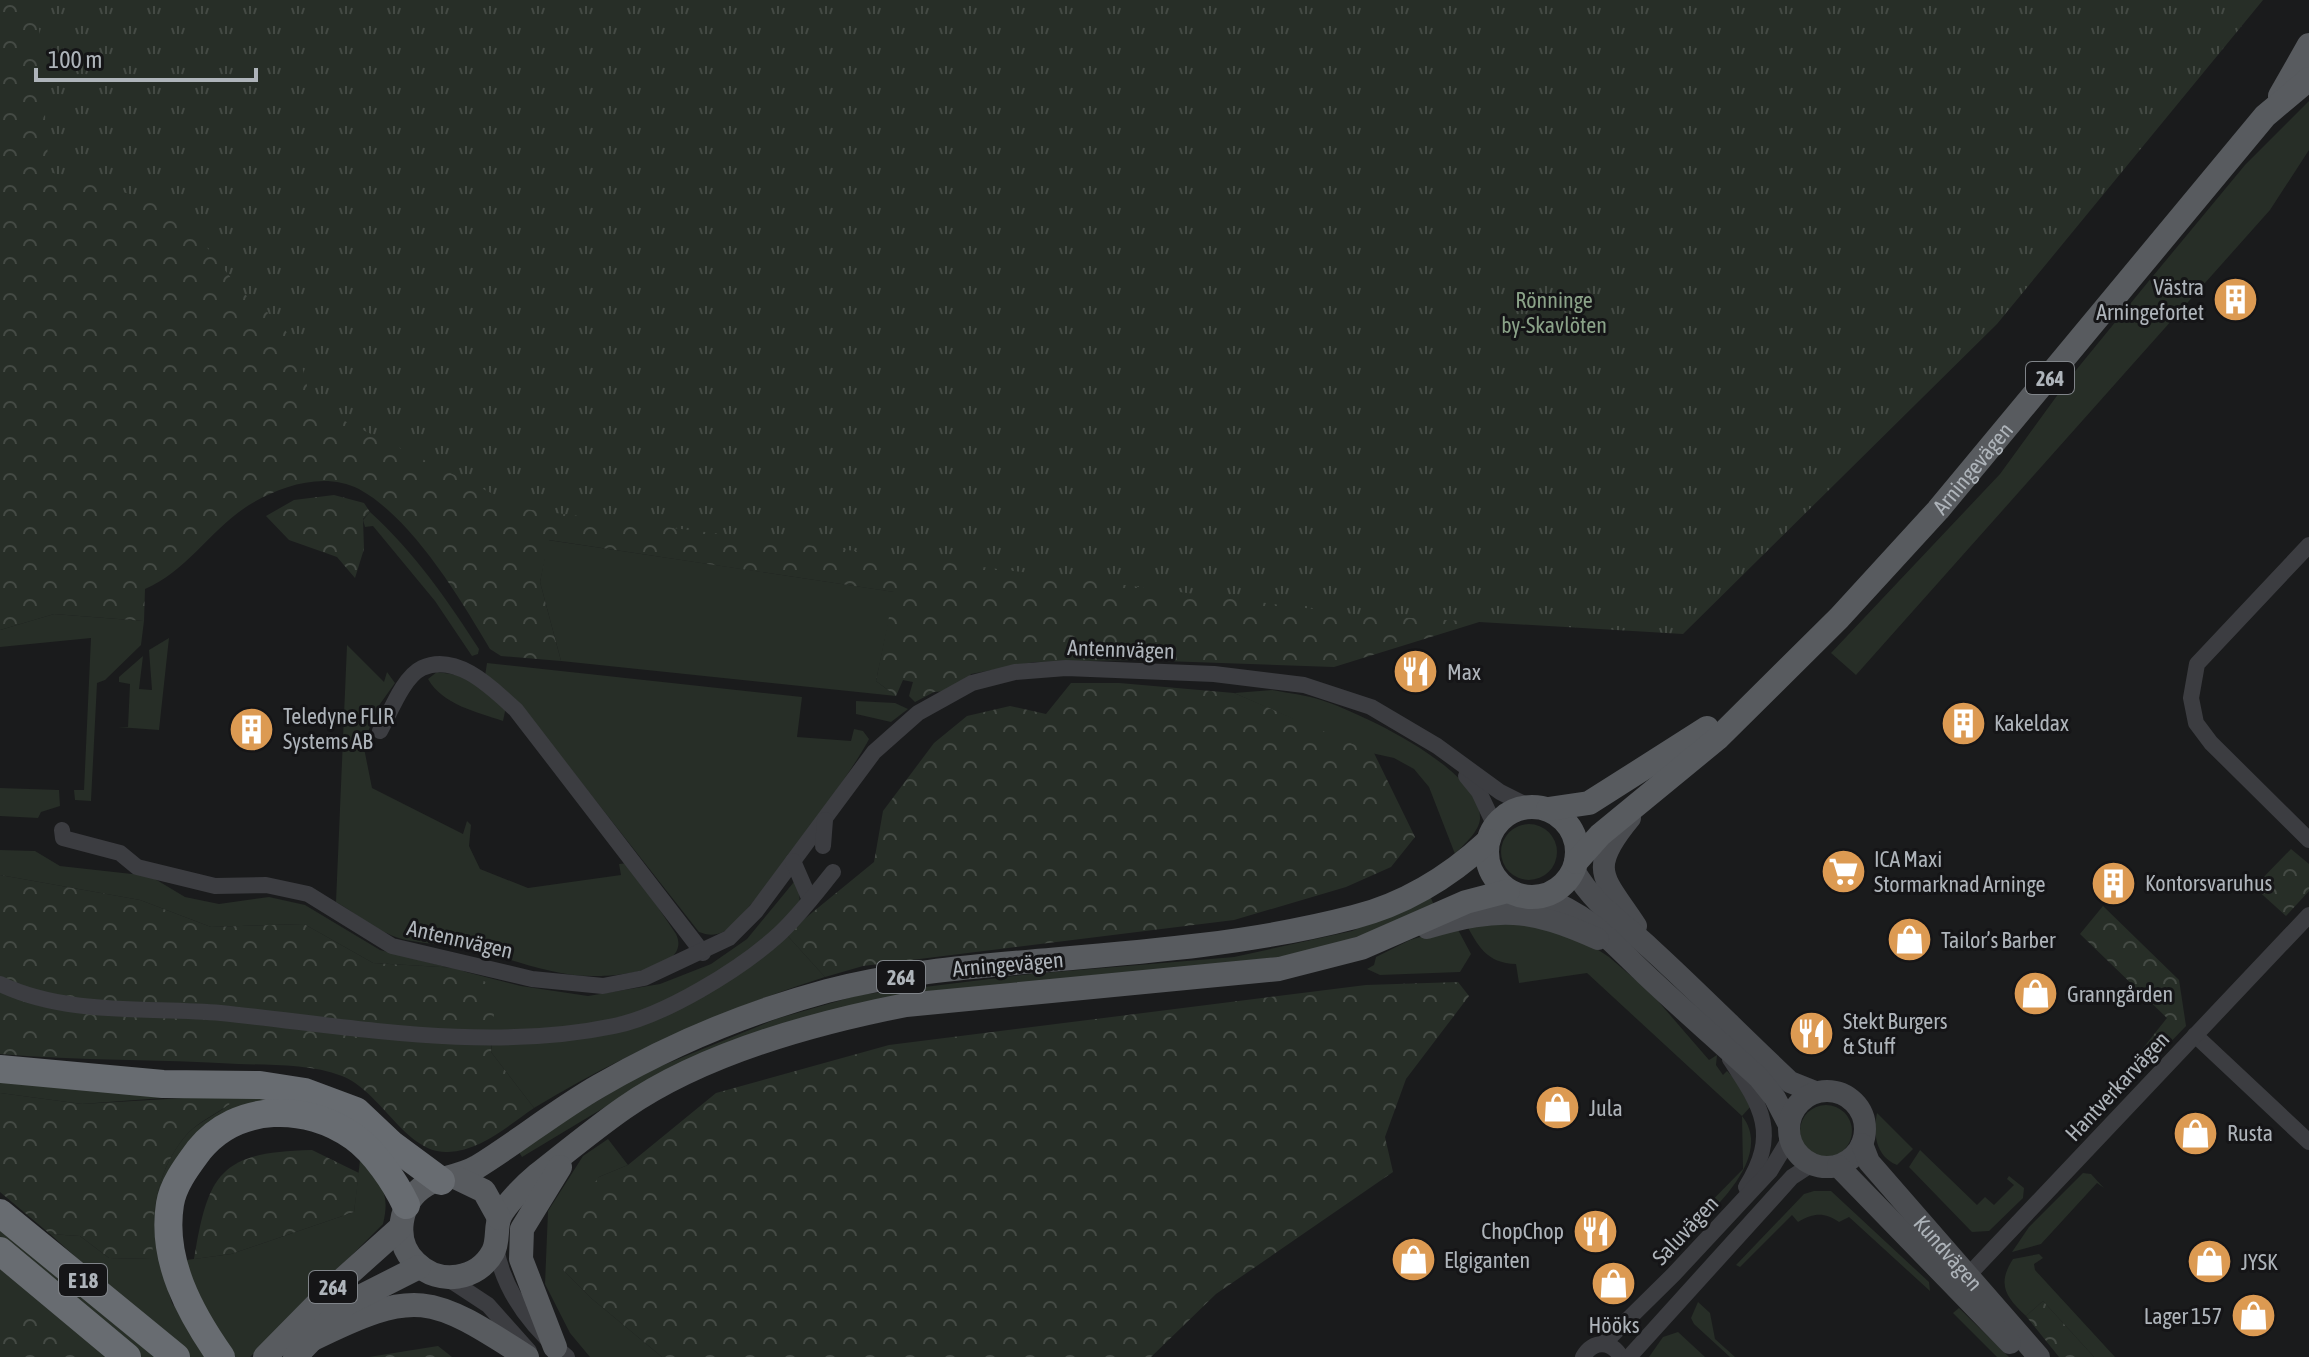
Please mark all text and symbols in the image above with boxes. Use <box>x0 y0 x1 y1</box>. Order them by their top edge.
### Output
scale bar <box>36 32 256 82</box>
text: 100 m <box>48 46 102 73</box>
place label: Västra Arningefortet <box>2096 274 2204 325</box>
building icon: Västra Arningefortet <box>2211 276 2259 324</box>
park label: Rönninge by-Skavlöten <box>1501 287 1607 338</box>
road number: 264 <box>2026 362 2074 394</box>
street label: Arningevägen <box>1927 417 2018 519</box>
street label: Antennvägen <box>1067 634 1175 664</box>
restaurant icon: Max <box>1392 648 1440 696</box>
place label: Max <box>1447 659 1481 685</box>
building icon: Kakeldax <box>1939 699 1987 747</box>
place label: Teledyne FLIR Systems AB <box>283 703 394 754</box>
building icon: Teledyne FLIR Systems AB <box>228 705 276 753</box>
place label: Kakeldax <box>1994 710 2069 736</box>
place label: ICA Maxi Stormarknad Arninge <box>1874 846 2045 897</box>
supermarket icon: ICA Maxi Stormarknad Arninge <box>1819 848 1867 896</box>
building icon: Kontorsvaruhus <box>2090 859 2138 907</box>
place label: Kontorsvaruhus <box>2145 870 2273 896</box>
street label: Antennvägen <box>405 914 515 964</box>
shop icon: Tailor’s Barber <box>1886 916 1934 964</box>
place label: Tailor’s Barber <box>1941 927 2056 953</box>
street label: Arningevägen <box>951 946 1065 982</box>
road number: 264 <box>877 961 925 993</box>
shop icon: Granngården <box>2012 970 2060 1018</box>
place label: Granngården <box>2067 981 2173 1007</box>
place label: Stekt Burgers & Stuff <box>1843 1008 1948 1059</box>
restaurant icon: Stekt Burgers & Stuff <box>1788 1010 1836 1058</box>
street label: Hantverkarvägen <box>2060 1026 2174 1146</box>
shop icon: Jula <box>1534 1084 1582 1132</box>
place label: Jula <box>1589 1095 1623 1121</box>
shop icon: Rusta <box>2172 1109 2220 1157</box>
place label: Rusta <box>2227 1120 2273 1146</box>
street label: Saluvägen <box>1647 1190 1723 1270</box>
restaurant icon: ChopChop <box>1571 1207 1619 1255</box>
street label: Kundvägen <box>1909 1210 1988 1296</box>
place label: ChopChop <box>1481 1218 1564 1244</box>
shop icon: Elgiganten <box>1389 1236 1437 1284</box>
shop icon: JYSK <box>2186 1238 2234 1286</box>
place label: Elgiganten <box>1444 1247 1530 1273</box>
place label: JYSK <box>2241 1249 2278 1275</box>
shop icon: Hööks <box>1590 1260 1638 1308</box>
road number: E 18 <box>59 1264 107 1296</box>
road number: 264 <box>309 1271 357 1303</box>
shop icon: Lager 157 <box>2229 1292 2277 1340</box>
place label: Lager 157 <box>2144 1303 2222 1329</box>
place label: Hööks <box>1589 1312 1640 1338</box>

